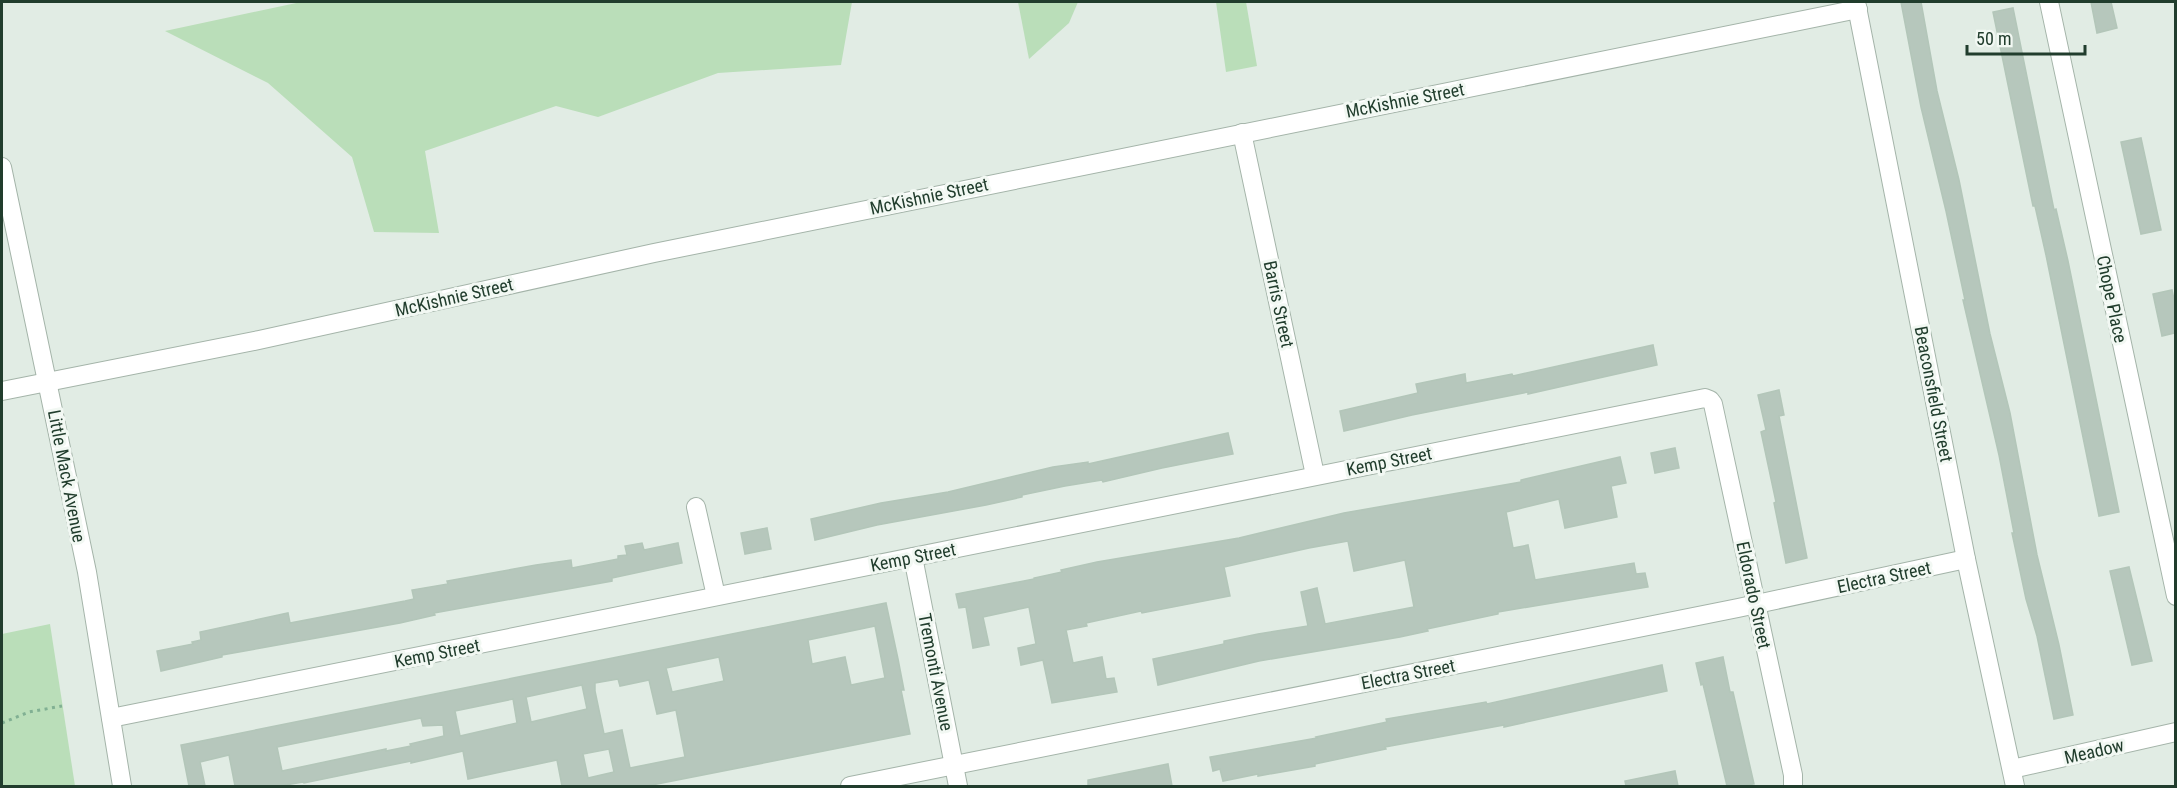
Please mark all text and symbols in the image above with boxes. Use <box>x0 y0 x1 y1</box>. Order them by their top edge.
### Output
scale bar <box>1967 18 2086 56</box>
text: 50 m <box>1976 28 2011 49</box>
street label: McKishnie Street <box>1344 78 1466 122</box>
street label: McKishnie Street <box>868 173 990 219</box>
street label: Chope Place <box>2092 253 2132 345</box>
street label: Barris Street <box>1260 259 1298 349</box>
street label: McKishnie Street <box>393 273 515 321</box>
street label: Beaconsfield Street <box>1911 324 1957 464</box>
street label: Little Mack Avenue <box>44 408 90 544</box>
street label: Kemp Street <box>1344 442 1434 480</box>
street label: Kemp Street <box>868 538 958 576</box>
street label: Eldorado Street <box>1732 539 1776 651</box>
street label: Electra Street <box>1835 557 1933 597</box>
street label: Tremonti Avenue <box>914 611 958 733</box>
street label: Kemp Street <box>392 634 482 672</box>
street label: Electra Street <box>1359 655 1457 693</box>
street label: Meadow <box>2062 734 2126 768</box>

